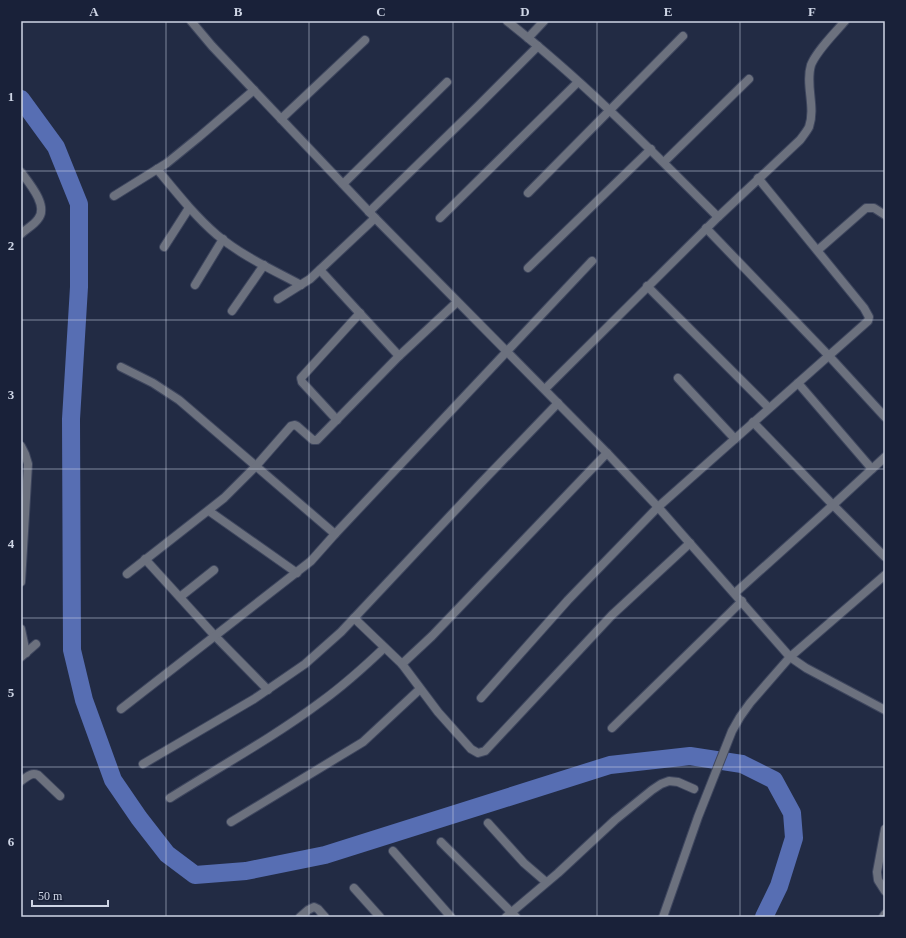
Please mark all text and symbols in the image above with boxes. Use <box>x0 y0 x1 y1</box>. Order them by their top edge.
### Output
text: A <box>89 4 99 19</box>
text: B <box>234 4 243 19</box>
text: C <box>376 4 386 19</box>
text: D <box>520 4 530 19</box>
text: E <box>664 4 672 19</box>
text: F <box>808 4 816 19</box>
text: 1 <box>8 89 14 104</box>
text: 2 <box>8 238 14 253</box>
text: 3 <box>8 387 15 402</box>
text: 4 <box>8 536 15 551</box>
text: 5 <box>8 685 15 700</box>
text: 6 <box>8 834 15 849</box>
scale bar <box>32 882 108 908</box>
text: 50 m <box>38 889 63 903</box>

